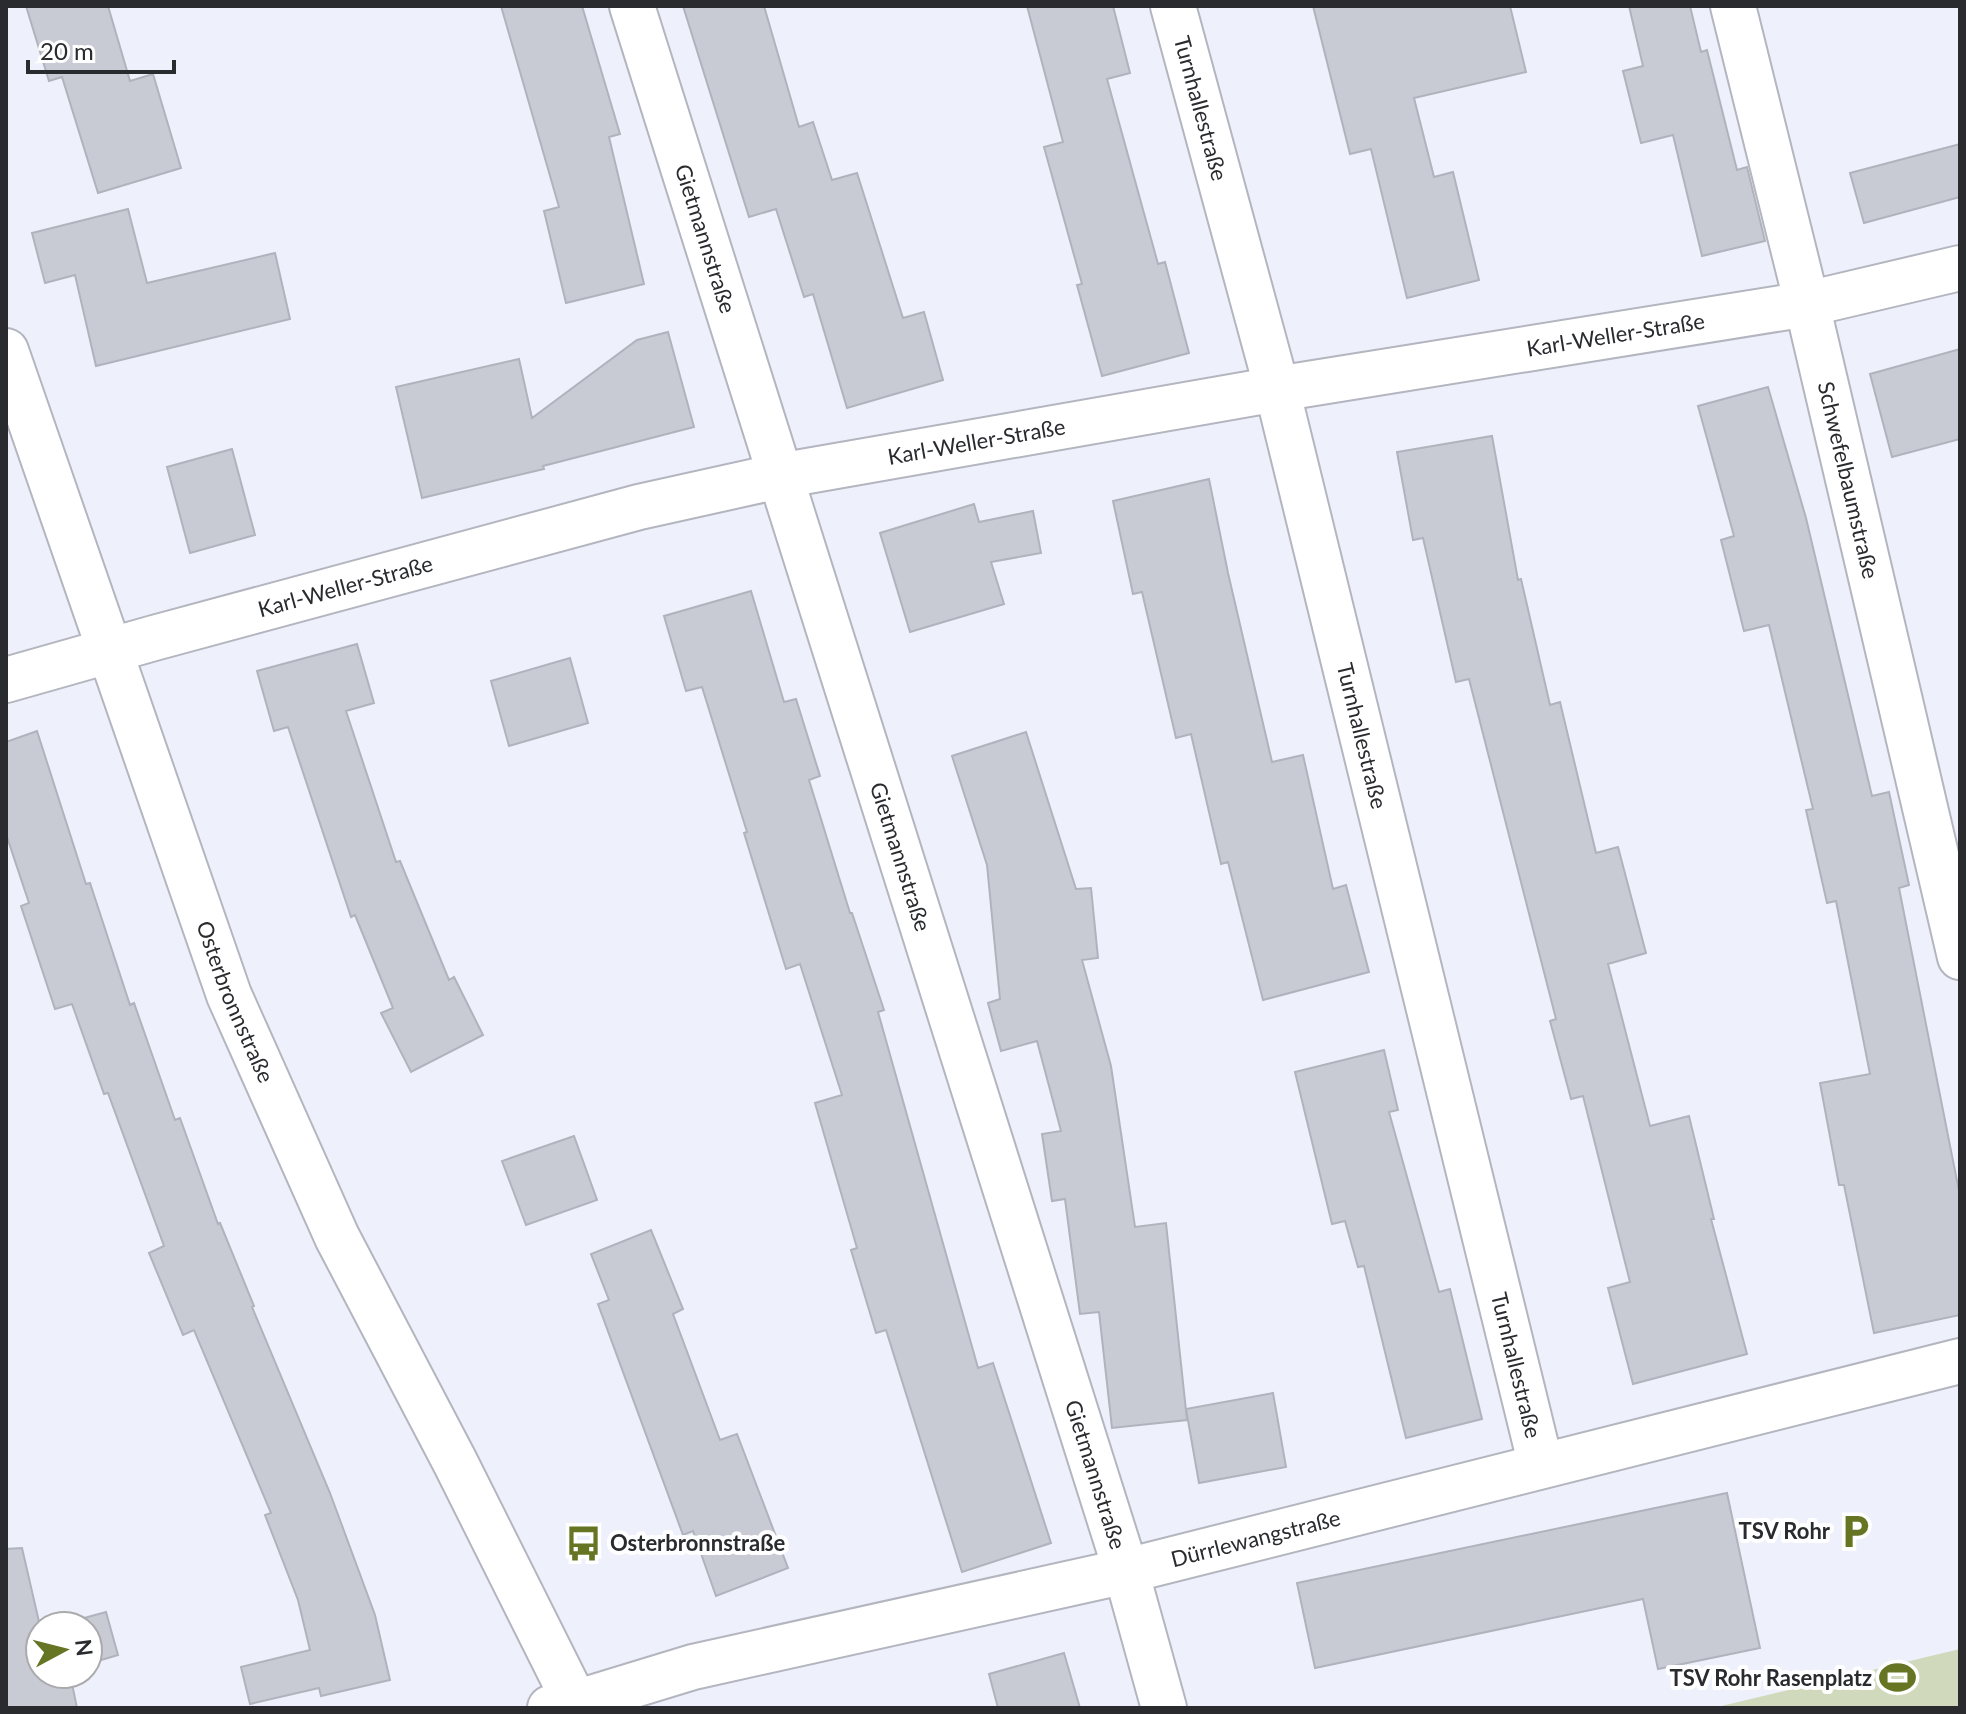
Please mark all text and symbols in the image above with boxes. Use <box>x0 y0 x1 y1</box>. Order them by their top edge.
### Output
scale bar <box>28 24 174 74</box>
street label: Turnhallestraße <box>1169 33 1234 184</box>
text: 20 m <box>40 36 94 65</box>
street label: Gietmannstraße <box>670 161 742 316</box>
street label: Karl-Weller-Straße <box>1524 307 1706 362</box>
street label: Schwefelbaumstraße <box>1813 379 1885 581</box>
street label: Karl-Weller-Straße <box>885 412 1067 470</box>
street label: Karl-Weller-Straße <box>255 549 436 622</box>
street label: Turnhallestraße <box>1332 660 1393 811</box>
street label: Gietmannstraße <box>865 779 937 934</box>
street label: Osterbronnstraße <box>191 917 280 1087</box>
street label: Turnhallestraße <box>1486 1289 1548 1441</box>
street label: Gietmannstraße <box>1060 1396 1132 1552</box>
street label: Dürrlewangstraße <box>1168 1504 1343 1572</box>
parking icon: TSV Rohr <box>1837 1512 1875 1550</box>
place label: TSV Rohr <box>1739 1517 1831 1544</box>
bus stop icon: Osterbronnstraße <box>565 1524 603 1562</box>
place label: Osterbronnstraße <box>610 1529 785 1556</box>
north arrow <box>24 1610 104 1690</box>
text: N <box>70 1637 99 1658</box>
sports icon: TSV Rohr Rasenplatz <box>1879 1659 1917 1697</box>
place label: TSV Rohr Rasenplatz <box>1670 1664 1872 1691</box>

